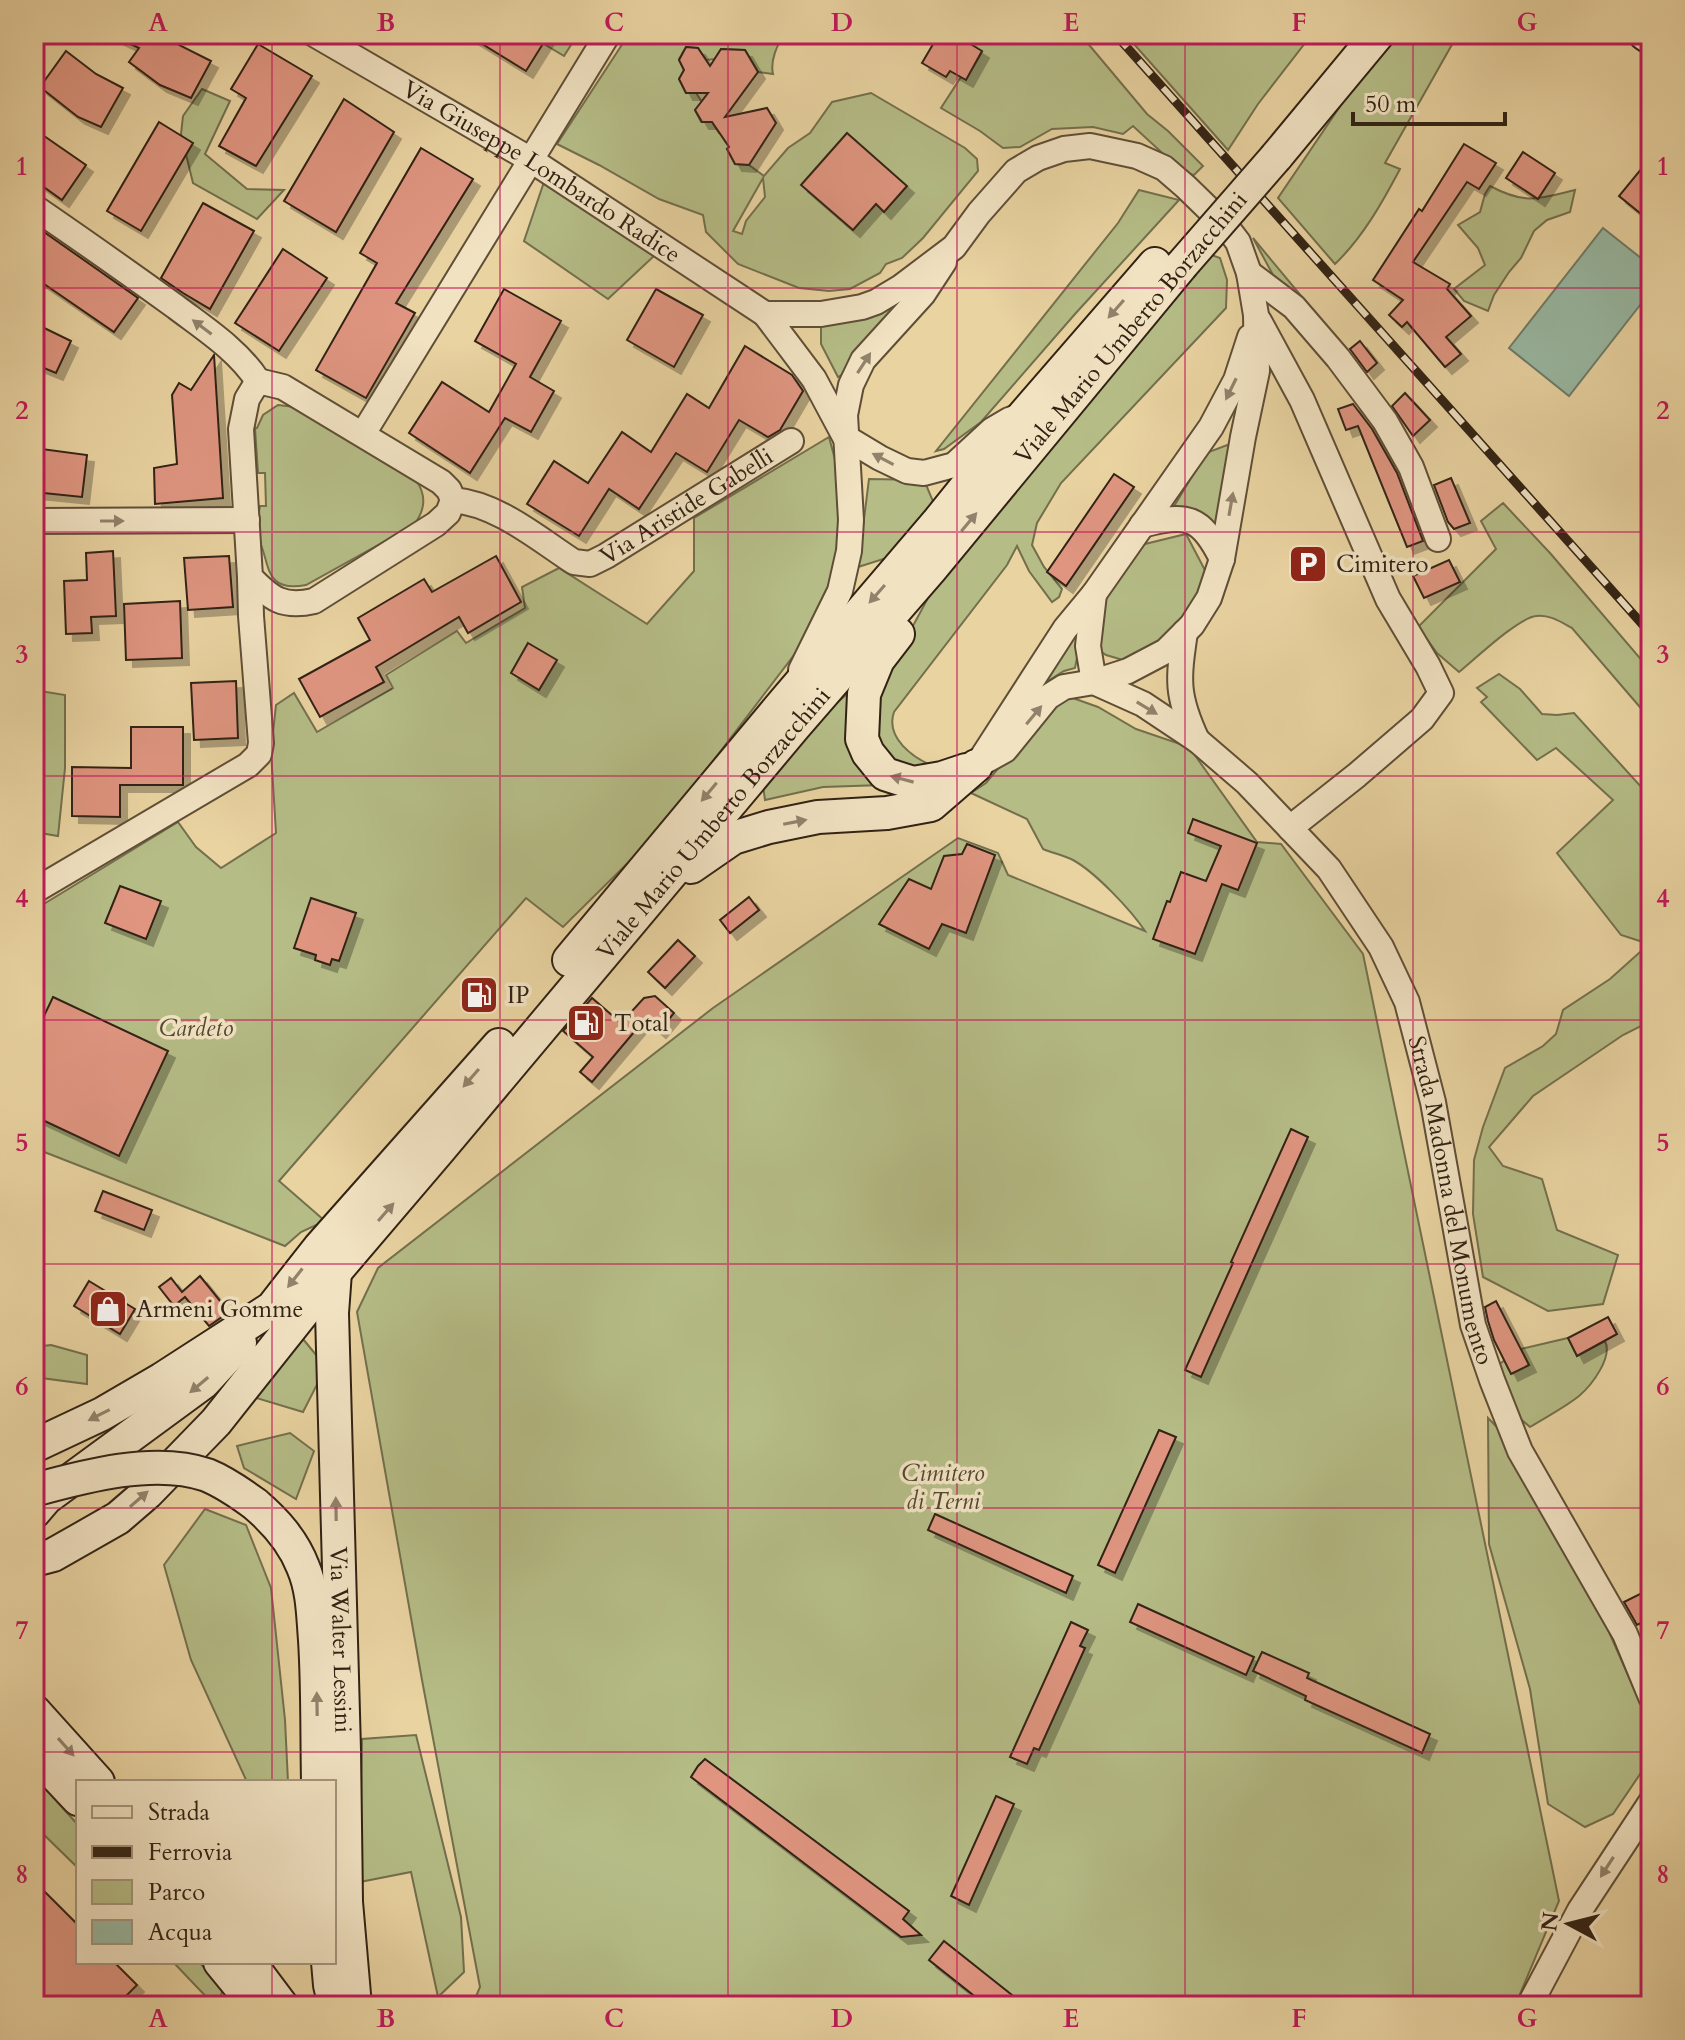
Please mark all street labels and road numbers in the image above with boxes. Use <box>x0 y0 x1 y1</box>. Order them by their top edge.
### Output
street label: Via Giuseppe Lombardo Radice <box>396 72 687 271</box>
street label: Viale Mario Umberto Borzacchini <box>1007 184 1255 471</box>
street label: Via Aristide Gabelli <box>593 440 779 572</box>
street label: Viale Mario Umberto Borzacchini <box>589 680 838 967</box>
street label: Strada Madonna del Monumento <box>1400 1032 1502 1369</box>
street label: Via Walter Lessini <box>322 1546 360 1734</box>

